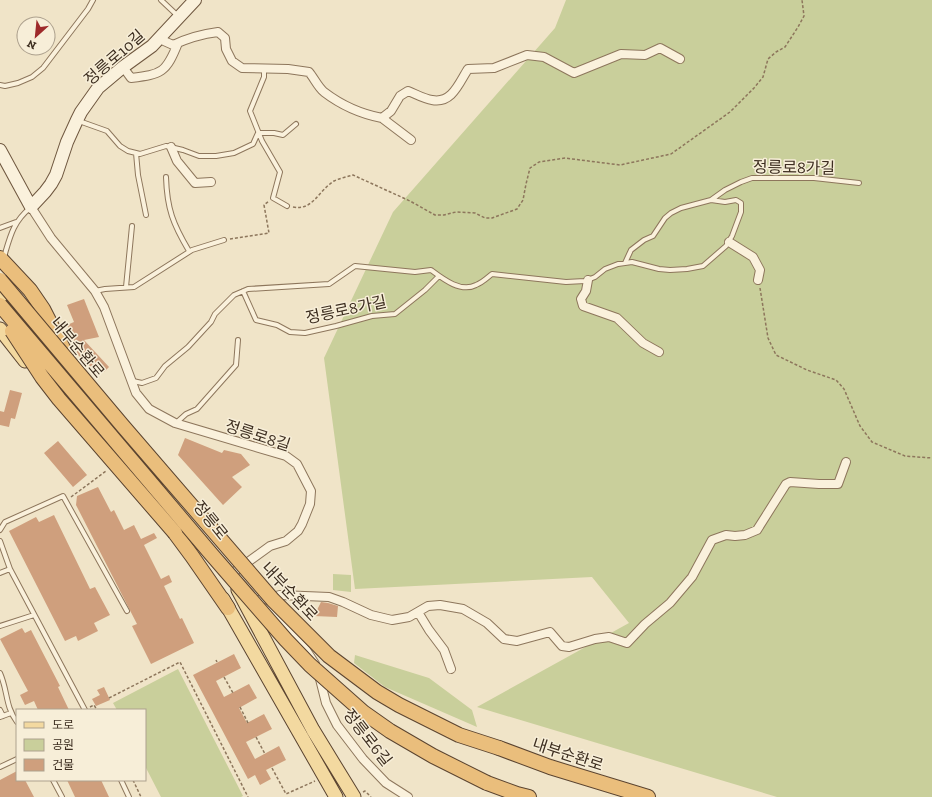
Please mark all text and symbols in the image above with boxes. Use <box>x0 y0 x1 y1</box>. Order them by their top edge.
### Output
north arrow <box>16 16 56 56</box>
street label: 정릉로10길 <box>80 26 149 89</box>
text: N <box>24 36 38 52</box>
street label: 정릉로8가길 <box>753 157 835 178</box>
street label: 정릉로8가길 <box>304 292 388 327</box>
street label: 내부순환로 <box>47 313 109 382</box>
street label: 정릉로8길 <box>223 416 293 455</box>
street label: 정릉로 <box>189 497 232 544</box>
street label: 내부순환로 <box>258 558 322 625</box>
street label: 정릉로6길 <box>339 705 396 770</box>
legend <box>16 709 146 781</box>
text: 도로 <box>52 718 74 732</box>
street label: 내부순환로 <box>530 734 606 775</box>
text: 공원 <box>52 738 74 752</box>
text: 건물 <box>52 758 74 772</box>

